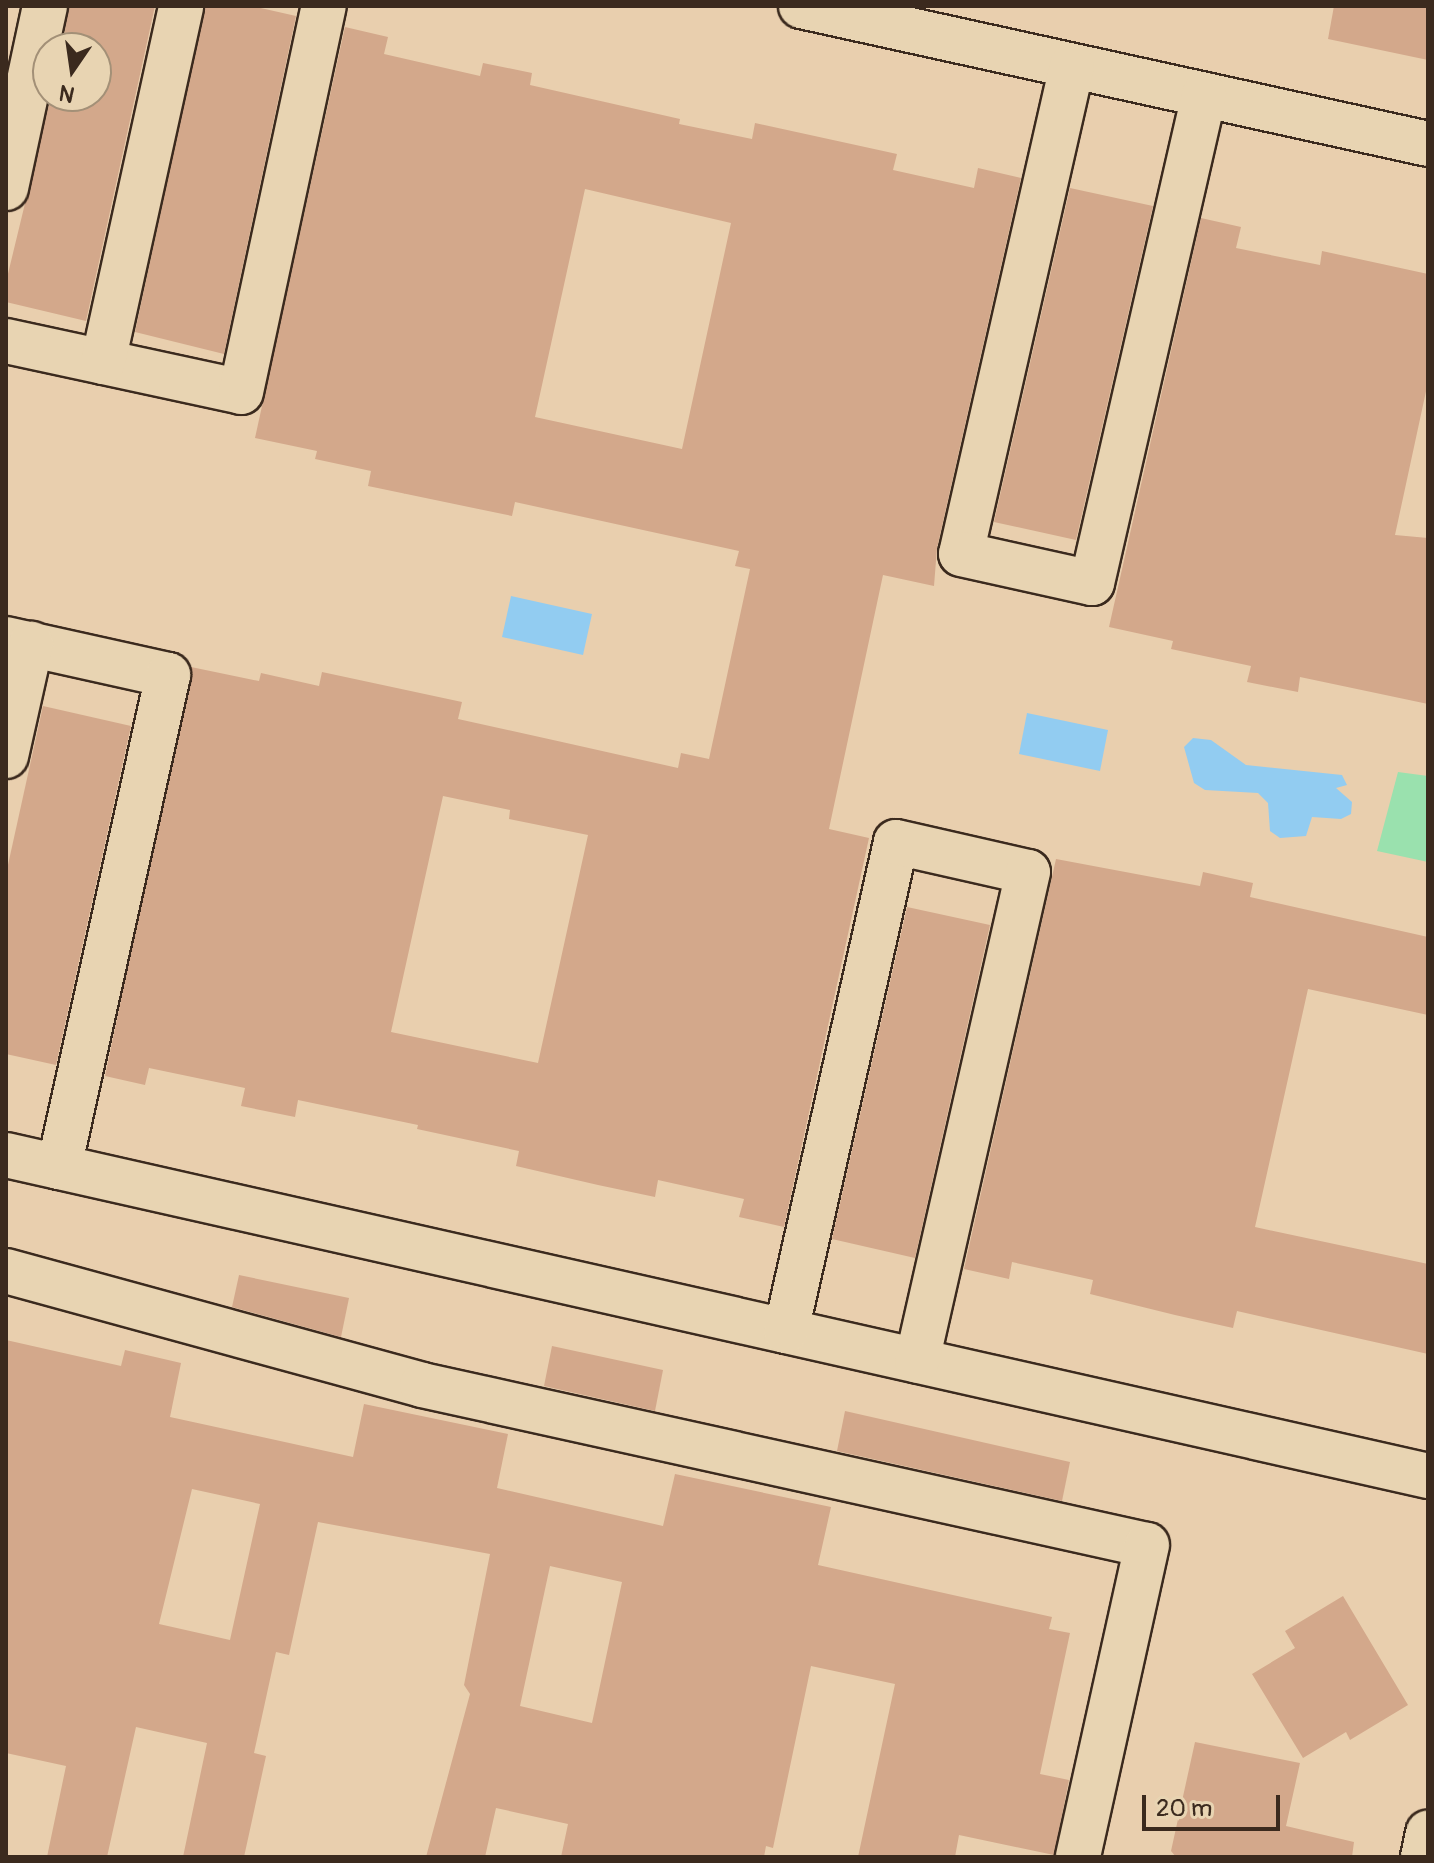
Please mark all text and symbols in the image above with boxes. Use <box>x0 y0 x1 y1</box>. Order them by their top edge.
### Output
north arrow <box>32 32 112 112</box>
text: N <box>57 78 77 109</box>
scale bar <box>1146 1779 1284 1829</box>
text: 20 m <box>1156 1794 1212 1823</box>

